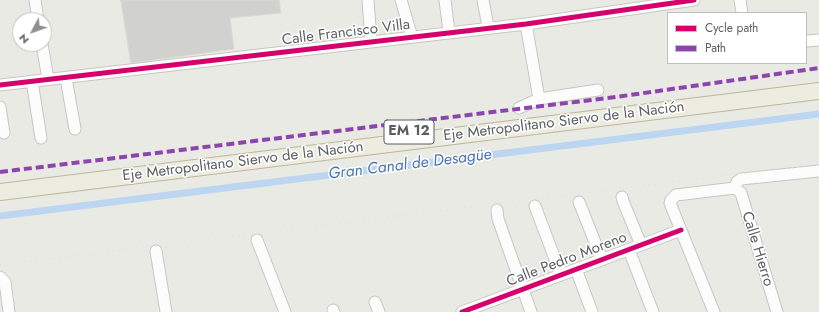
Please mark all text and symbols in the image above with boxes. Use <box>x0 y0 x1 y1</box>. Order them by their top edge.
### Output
north arrow <box>12 12 52 52</box>
legend <box>667 12 807 64</box>
street label: Calle Francisco Villa <box>281 16 411 50</box>
text: Cycle path <box>705 19 758 37</box>
text: N <box>15 31 33 48</box>
text: Path <box>705 39 726 57</box>
street label: Eje Metropolitano Siervo de la Nación <box>442 98 686 146</box>
road number: EM 12 <box>384 120 434 144</box>
street label: Eje Metropolitano Siervo de la Nación <box>121 138 365 186</box>
water label: Gran Canal de Desagüe <box>327 145 493 185</box>
street label: Calle Hierro <box>737 209 777 289</box>
street label: Calle Pedro Moreno <box>504 229 630 291</box>

